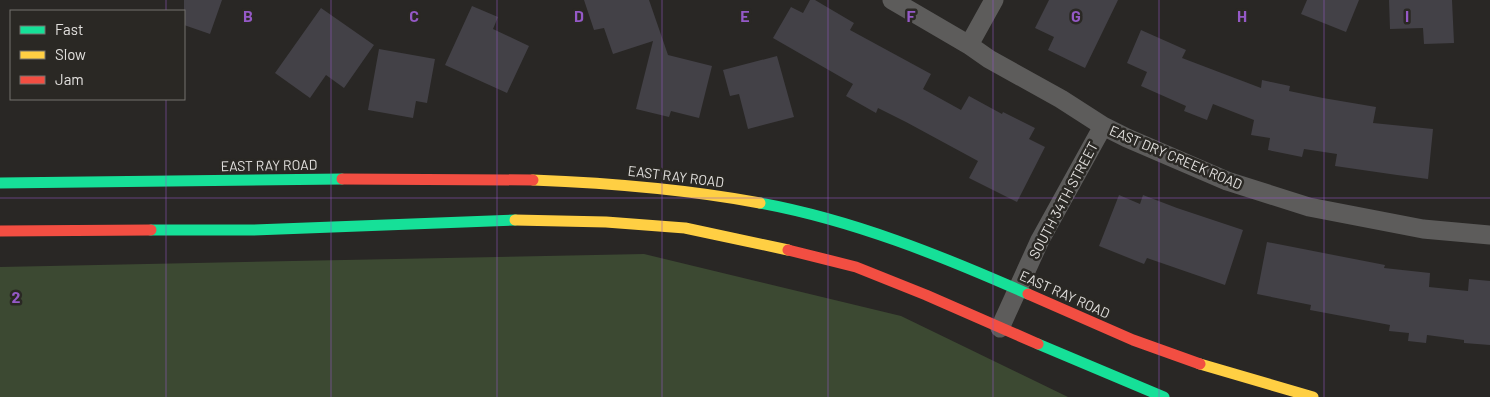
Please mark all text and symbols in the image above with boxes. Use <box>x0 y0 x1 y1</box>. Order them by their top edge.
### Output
text: B <box>243 6 253 25</box>
text: C <box>409 6 419 25</box>
text: D <box>574 6 584 25</box>
text: E <box>740 6 750 25</box>
text: F <box>907 6 916 25</box>
text: G <box>1071 6 1081 25</box>
text: H <box>1237 6 1247 25</box>
text: I <box>1405 6 1409 25</box>
legend <box>10 10 185 100</box>
text: Fast <box>55 20 83 38</box>
text: Slow <box>55 45 86 63</box>
text: Jam <box>55 70 84 88</box>
street label: EAST DRY CREEK ROAD <box>1107 121 1245 193</box>
street label: SOUTH 34TH STREET <box>1025 139 1101 261</box>
street label: EAST RAY ROAD <box>220 156 318 174</box>
street label: EAST RAY ROAD <box>627 162 725 190</box>
street label: EAST RAY ROAD <box>1017 267 1113 321</box>
text: 2 <box>12 287 21 306</box>

